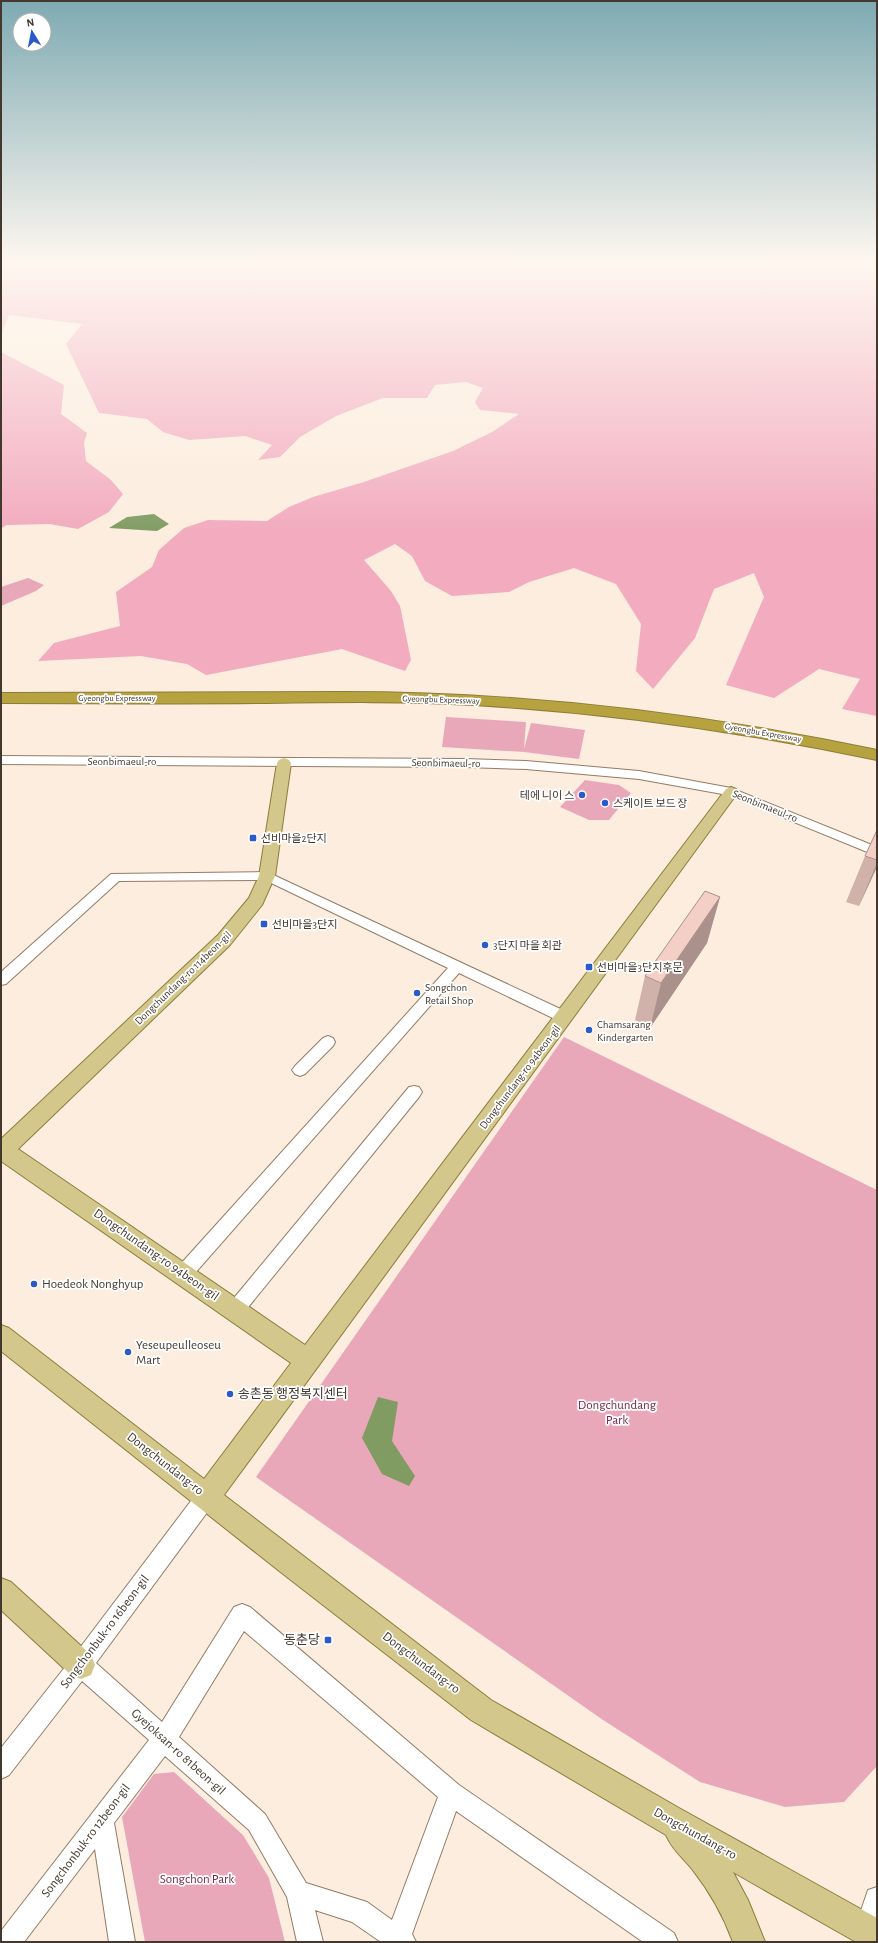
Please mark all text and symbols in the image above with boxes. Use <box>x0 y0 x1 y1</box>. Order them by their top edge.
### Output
north arrow <box>12 12 52 52</box>
text: N <box>26 17 35 29</box>
street label: Gyeongbu Expressway <box>78 694 156 703</box>
street label: Gyeongbu Expressway <box>402 694 480 706</box>
street label: Gyeongbu Expressway <box>724 722 802 744</box>
street label: Seonbimaeul-ro <box>88 756 156 767</box>
street label: Seonbimaeul-ro <box>411 757 481 769</box>
street label: Seonbimaeul-ro <box>731 788 799 824</box>
place label: 테에 니이 스 <box>520 790 574 801</box>
marker: 테에 니이 스 <box>577 790 587 800</box>
marker: 스케이트 보드 장 <box>600 798 610 808</box>
place label: 스케이트 보드 장 <box>613 798 687 809</box>
marker: 선비마을2단지 <box>248 833 258 843</box>
place label: 선비마을2단지 <box>261 833 327 844</box>
marker: 선비마을3단지 <box>259 919 269 929</box>
place label: 선비마을3단지 <box>272 919 337 930</box>
street label: Dongchundang-ro 114beon-gil <box>133 929 233 1027</box>
marker: 3단지 마을 회관 <box>480 940 490 950</box>
place label: 3단지 마을 회관 <box>493 940 562 951</box>
marker: 선비마을3단지후문 <box>584 962 594 972</box>
place label: 선비마을3단지후문 <box>597 962 683 973</box>
place label: Songchon Retail Shop <box>425 982 474 1006</box>
marker: Songchon Retail Shop <box>412 988 422 998</box>
place label: Chamsarang Kindergarten <box>597 1019 654 1043</box>
street label: Dongchundang-ro 94beon-gil <box>477 1023 563 1131</box>
marker: Chamsarang Kindergarten <box>584 1025 594 1035</box>
street label: Dongchundang-ro 94beon-gil <box>91 1207 221 1303</box>
place label: Hoedeok Nonghyup <box>42 1278 144 1291</box>
marker: Hoedeok Nonghyup <box>29 1279 39 1289</box>
place label: Yeseupeulleoseu Mart <box>136 1339 221 1367</box>
marker: Yeseupeulleoseu Mart <box>123 1347 133 1357</box>
place label: 송촌동 행정복지센터 <box>238 1387 348 1401</box>
marker: 송촌동 행정복지센터 <box>225 1389 235 1399</box>
park label: Dongchundang Park <box>578 1399 657 1427</box>
street label: Dongchundang-ro <box>124 1430 206 1498</box>
street label: Songchonbuk-ro 16beon-gil <box>58 1573 152 1691</box>
street label: Dongchundang-ro <box>380 1630 462 1696</box>
place label: 동춘당 <box>284 1633 320 1647</box>
marker: 동춘당 <box>323 1635 333 1645</box>
street label: Gyejoksan-ro 81beon-gil <box>128 1706 228 1798</box>
street label: Songchonbuk-ro 12beon-gil <box>39 1782 133 1900</box>
street label: Dongchundang-ro <box>651 1806 739 1862</box>
park label: Songchon Park <box>160 1873 234 1886</box>

